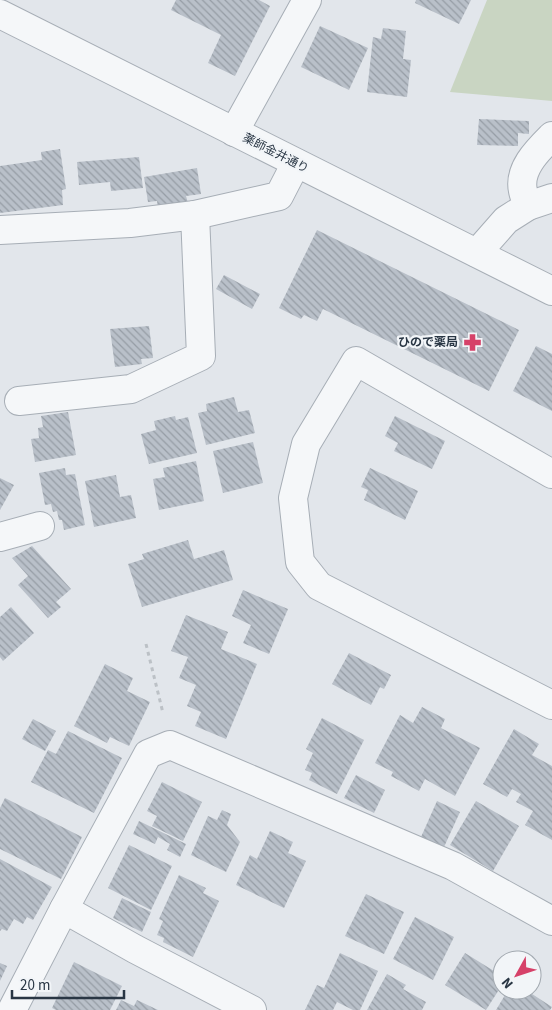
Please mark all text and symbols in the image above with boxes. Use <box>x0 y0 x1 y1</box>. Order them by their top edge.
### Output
street label: 薬師金井通り <box>240 130 312 177</box>
pharmacy icon: ひので薬局 <box>462 332 482 352</box>
place label: ひので薬局 <box>398 334 458 351</box>
north arrow <box>492 950 542 1000</box>
scale bar <box>12 968 125 1000</box>
text: N <box>497 973 518 993</box>
text: 20 m <box>20 975 50 996</box>

